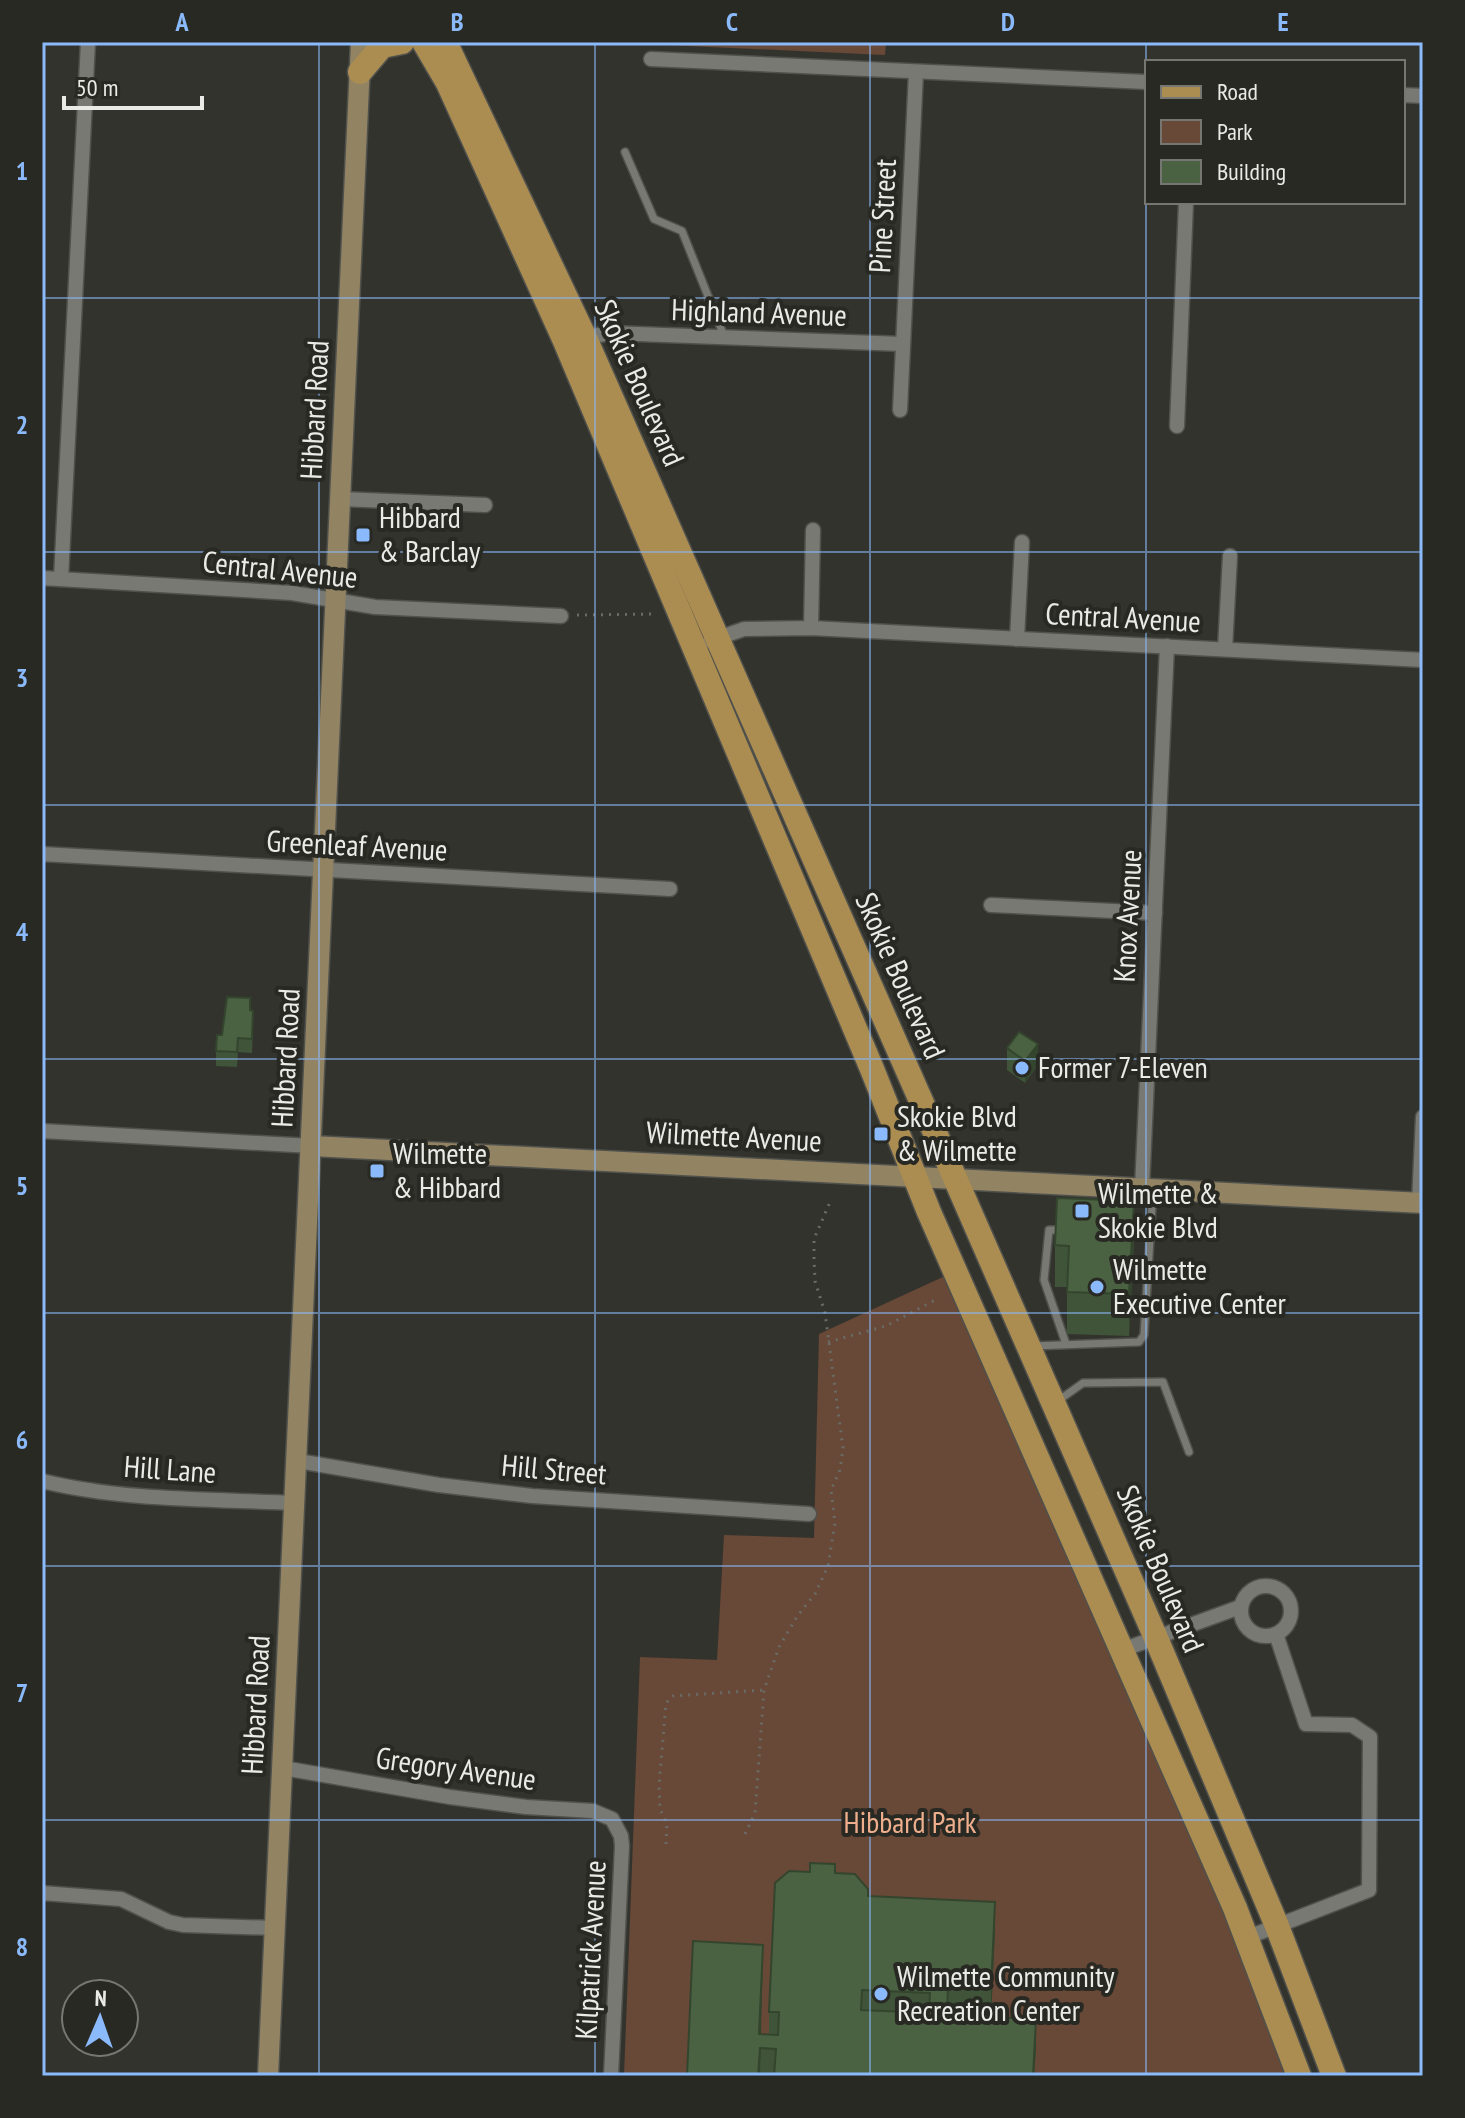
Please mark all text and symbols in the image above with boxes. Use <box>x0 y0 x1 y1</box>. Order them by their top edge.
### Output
text: A <box>174 5 189 38</box>
text: B <box>451 5 464 38</box>
text: C <box>726 5 738 38</box>
text: D <box>1001 5 1015 38</box>
text: E <box>1277 5 1289 38</box>
scale bar <box>64 60 202 110</box>
legend <box>1145 60 1405 204</box>
text: 50 m <box>76 72 118 103</box>
text: Road <box>1217 76 1258 107</box>
text: Park <box>1217 116 1253 147</box>
text: 1 <box>16 154 28 187</box>
text: Building <box>1217 156 1286 187</box>
street label: Pine Street <box>859 157 904 274</box>
street label: Highland Avenue <box>671 289 847 334</box>
street label: Skokie Boulevard <box>586 293 694 472</box>
street label: Hibbard Road <box>290 339 337 481</box>
text: 2 <box>16 408 28 441</box>
place label: Hibbard & Barclay <box>379 497 481 570</box>
marker: Hibbard & Barclay <box>354 526 372 544</box>
street label: Central Avenue <box>201 541 359 596</box>
street label: Central Avenue <box>1044 593 1202 640</box>
text: 3 <box>16 661 28 694</box>
street label: Greenleaf Avenue <box>266 820 449 869</box>
street label: Knox Avenue <box>1104 849 1149 983</box>
street label: Skokie Boulevard <box>847 886 955 1065</box>
text: 4 <box>16 915 29 948</box>
street label: Hibbard Road <box>261 987 308 1129</box>
place label: Former 7-Eleven <box>1038 1047 1208 1086</box>
marker: Former 7-Eleven <box>1013 1059 1031 1077</box>
place label: Skokie Blvd & Wilmette <box>897 1096 1017 1169</box>
street label: Wilmette Avenue <box>645 1111 823 1160</box>
marker: Skokie Blvd & Wilmette <box>872 1125 890 1143</box>
place label: Wilmette & Hibbard <box>393 1133 501 1206</box>
marker: Wilmette & Hibbard <box>368 1162 386 1180</box>
text: 5 <box>16 1169 28 1202</box>
place label: Wilmette & Skokie Blvd <box>1098 1173 1218 1246</box>
marker: Wilmette & Skokie Blvd <box>1073 1202 1091 1220</box>
place label: Wilmette Executive Center <box>1113 1249 1287 1322</box>
marker: Wilmette Executive Center <box>1088 1278 1106 1296</box>
text: 6 <box>16 1423 28 1456</box>
street label: Hill Street <box>500 1445 609 1493</box>
street label: Hill Lane <box>123 1446 218 1491</box>
street label: Skokie Boulevard <box>1109 1479 1214 1658</box>
street label: Hibbard Road <box>231 1634 278 1776</box>
text: 7 <box>16 1676 28 1709</box>
street label: Gregory Avenue <box>374 1737 539 1798</box>
park label: Hibbard Park <box>844 1802 977 1841</box>
street label: Kilpatrick Avenue <box>565 1859 614 2040</box>
text: 8 <box>16 1930 28 1963</box>
place label: Wilmette Community Recreation Center <box>897 1956 1115 2029</box>
north arrow <box>60 1978 140 2058</box>
text: N <box>94 1984 107 2012</box>
marker: Wilmette Community Recreation Center <box>872 1985 890 2003</box>

